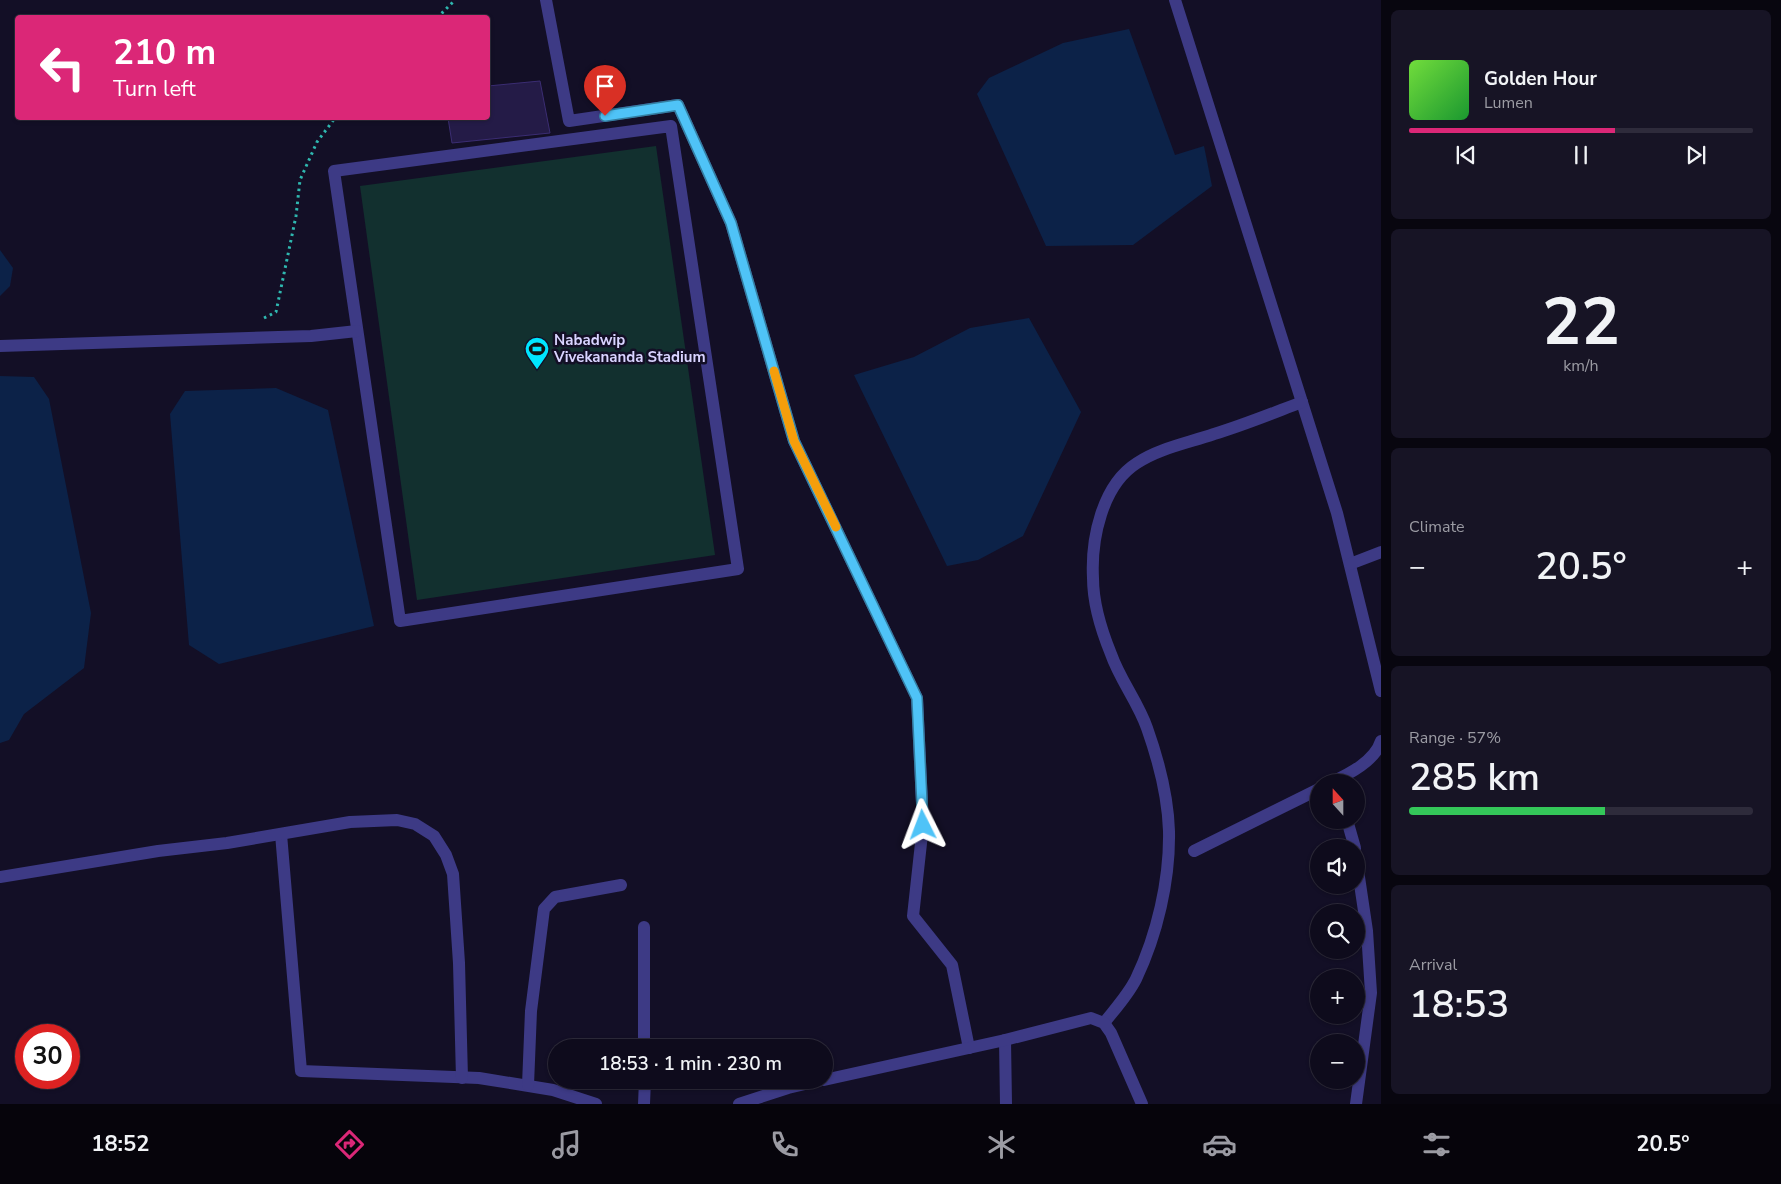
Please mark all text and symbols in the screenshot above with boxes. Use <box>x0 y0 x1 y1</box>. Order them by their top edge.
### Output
text: 210 m <box>113 29 216 76</box>
icon: left <box>30 35 95 100</box>
pin <box>584 65 626 116</box>
text: Golden Hour <box>1484 66 1597 92</box>
icon: arrive <box>591 72 619 100</box>
text: Turn left <box>113 74 196 104</box>
text: Lumen <box>1484 92 1533 114</box>
icon: previous <box>1452 141 1480 169</box>
icon: pause <box>1567 141 1595 169</box>
icon: next <box>1682 141 1710 169</box>
text: 22 <box>1542 278 1620 367</box>
place label: Nabadwip Vivekananda Stadium <box>553 330 706 367</box>
sports icon: Nabadwip Vivekananda Stadium <box>524 336 550 370</box>
text: km/h <box>1563 355 1599 377</box>
text: Climate <box>1409 516 1464 538</box>
text: 20.5° <box>1535 541 1627 592</box>
text: − <box>1409 548 1426 586</box>
text: + <box>1736 548 1753 586</box>
text: Range · 57% <box>1409 727 1501 749</box>
text: 285 km <box>1409 752 1540 803</box>
north arrow <box>1310 774 1365 829</box>
map controls <box>1310 774 1365 1089</box>
position arrow <box>896 798 948 850</box>
button: sound <box>1310 839 1365 894</box>
button: search <box>1310 904 1365 959</box>
text: Arrival <box>1409 954 1457 976</box>
button: + <box>1310 969 1365 1024</box>
text: 18:53 <box>1409 979 1509 1030</box>
speed limit sign: 30 <box>15 1024 80 1089</box>
button: − <box>1310 1034 1365 1089</box>
text: 18:53 · 1 min · 230 m <box>599 1051 782 1077</box>
icon: directions <box>332 1127 367 1162</box>
icon: music <box>549 1127 584 1162</box>
icon: phone <box>767 1127 802 1162</box>
icon: climate <box>984 1127 1019 1162</box>
icon: car <box>1202 1127 1237 1162</box>
icon: filters <box>1419 1127 1454 1162</box>
text: 18:52 <box>91 1129 149 1159</box>
text: 20.5° <box>1636 1129 1690 1159</box>

